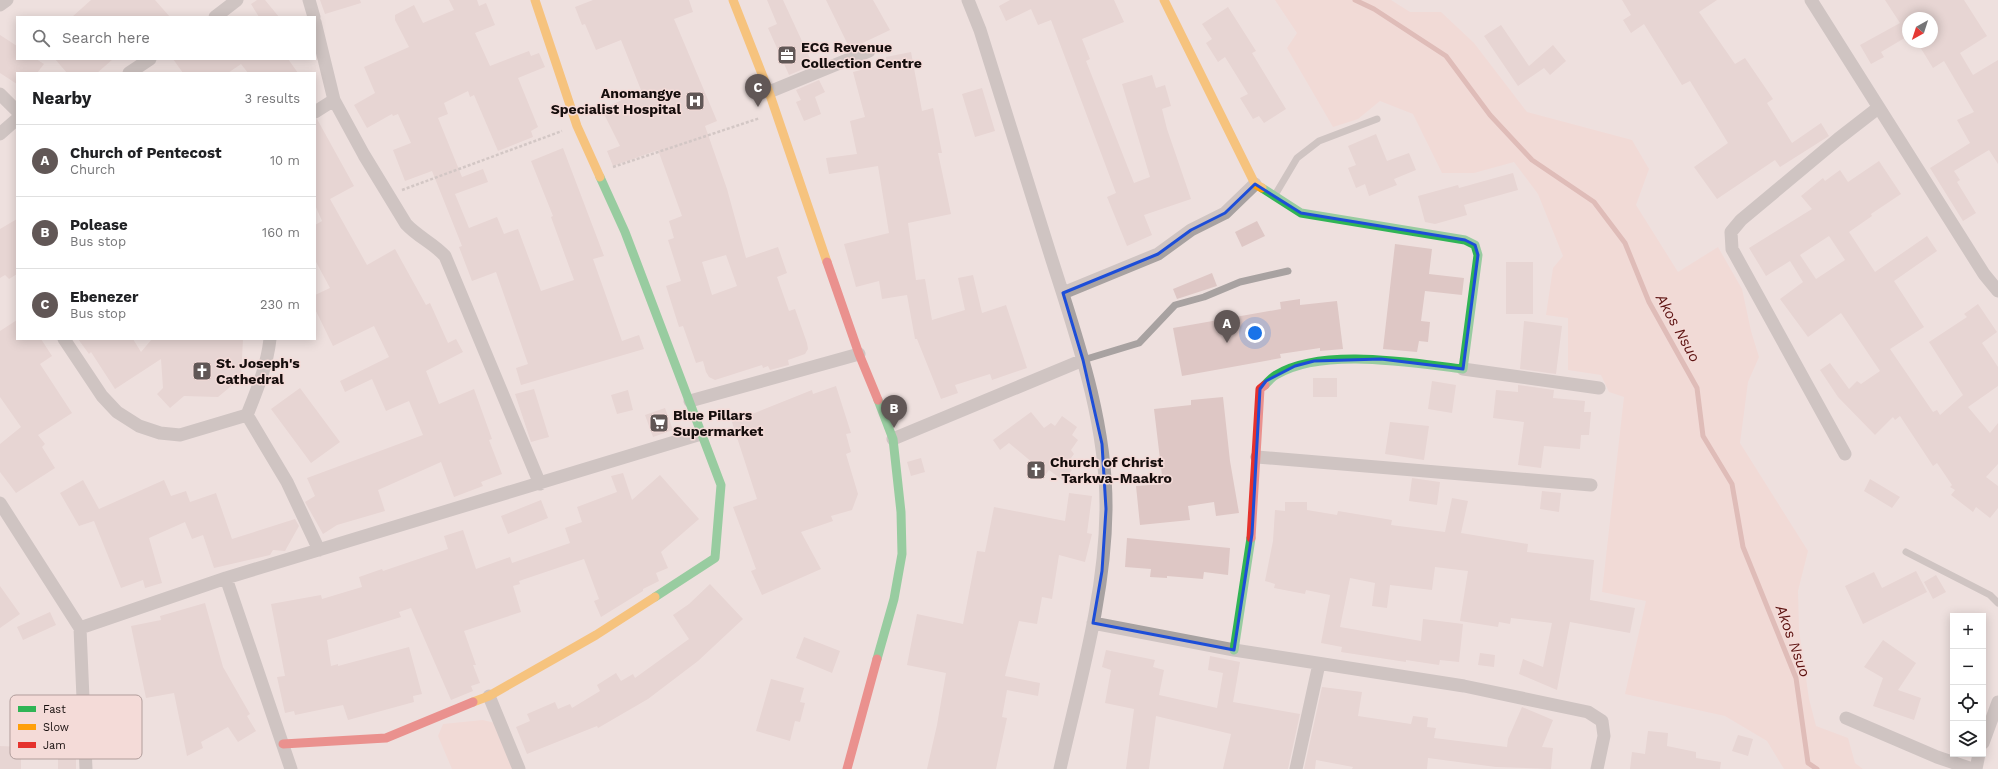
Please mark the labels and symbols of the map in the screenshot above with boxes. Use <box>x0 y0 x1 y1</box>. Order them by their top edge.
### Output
north arrow <box>1902 12 1938 48</box>
place label: ECG Revenue Collection Centre <box>801 39 922 71</box>
office icon: ECG Revenue Collection Centre <box>776 44 798 66</box>
pin: C <box>745 74 771 107</box>
place label: Anomangye Specialist Hospital <box>551 85 681 117</box>
hospital icon: Anomangye Specialist Hospital <box>684 90 706 112</box>
water label: Akos Nsuo <box>1651 290 1704 365</box>
pin: A <box>1214 310 1240 343</box>
your location <box>1245 323 1265 343</box>
place label: St. Joseph's Cathedral <box>216 355 300 387</box>
church icon: St. Joseph's Cathedral <box>191 360 213 382</box>
pin: B <box>881 395 907 428</box>
place label: Blue Pillars Supermarket <box>673 407 763 439</box>
supermarket icon: Blue Pillars Supermarket <box>648 412 670 434</box>
place label: Church of Christ - Tarkwa-Maakro <box>1050 454 1172 486</box>
church icon: Church of Christ - Tarkwa-Maakro <box>1025 459 1047 481</box>
water label: Akos Nsuo <box>1771 602 1814 679</box>
legend <box>10 695 142 759</box>
text: Fast <box>43 703 66 716</box>
text: Slow <box>43 721 69 734</box>
text: Jam <box>43 739 66 752</box>

